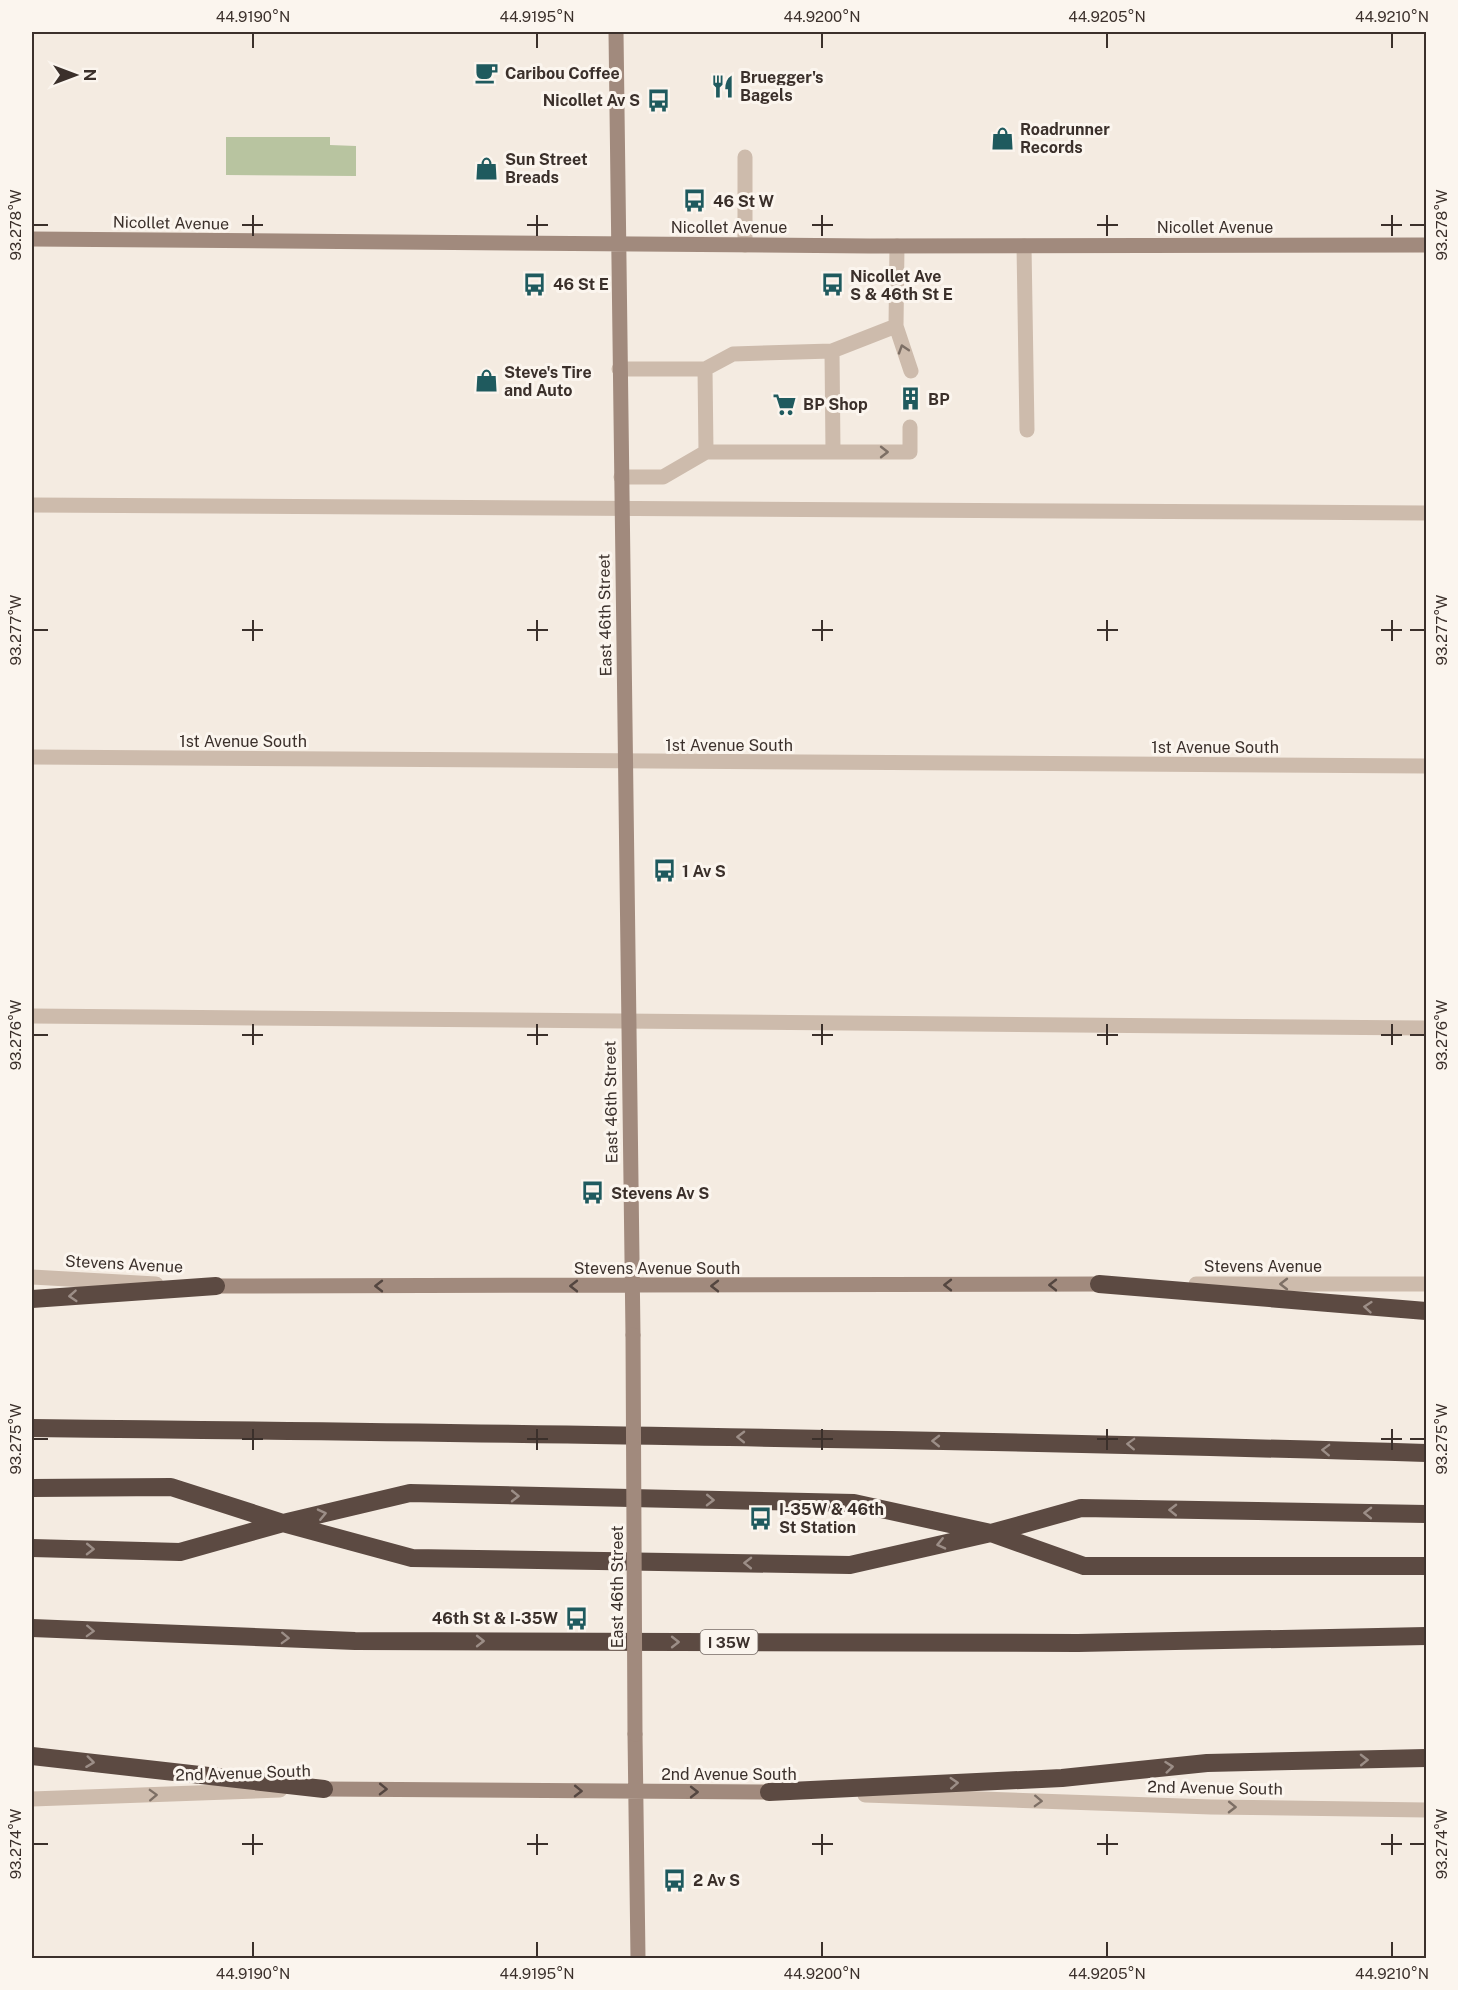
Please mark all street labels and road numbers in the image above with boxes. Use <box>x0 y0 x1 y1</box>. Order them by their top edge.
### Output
street label: Nicollet Avenue <box>113 212 229 234</box>
street label: Nicollet Avenue <box>671 218 787 237</box>
street label: Nicollet Avenue <box>1157 218 1273 237</box>
street label: East 46th Street <box>594 553 616 677</box>
street label: 1st Avenue South <box>179 732 307 751</box>
street label: 1st Avenue South <box>665 736 793 755</box>
street label: 1st Avenue South <box>1151 738 1279 757</box>
street label: East 46th Street <box>600 1040 622 1164</box>
street label: Stevens Avenue <box>64 1251 184 1277</box>
street label: Stevens Avenue <box>1204 1257 1322 1276</box>
street label: Stevens Avenue South <box>574 1259 740 1278</box>
street label: East 46th Street <box>608 1526 627 1648</box>
road number: I 35W <box>700 1630 758 1654</box>
street label: 2nd Avenue South <box>175 1761 311 1785</box>
street label: 2nd Avenue South <box>661 1765 797 1784</box>
street label: 2nd Avenue South <box>1147 1777 1283 1799</box>

